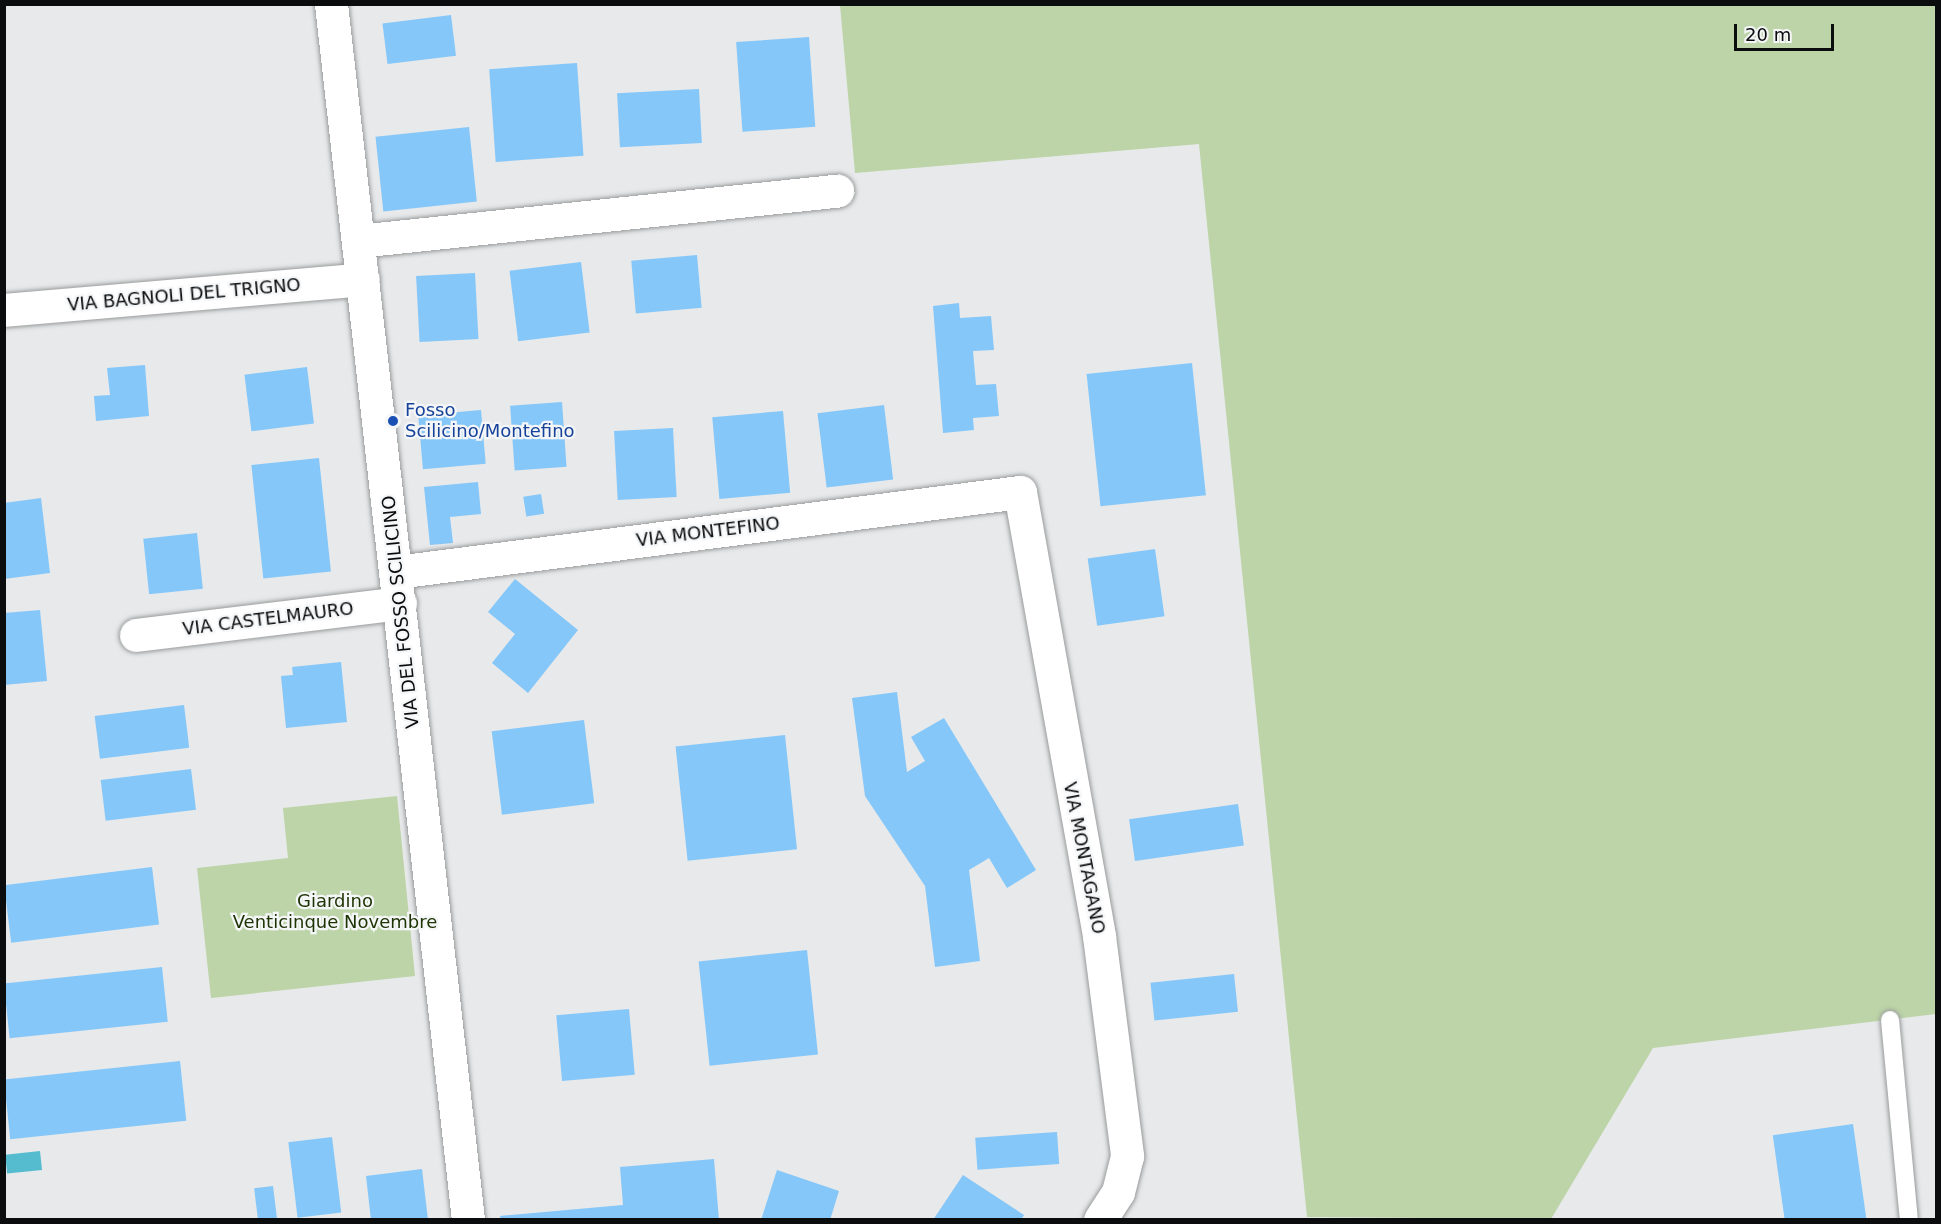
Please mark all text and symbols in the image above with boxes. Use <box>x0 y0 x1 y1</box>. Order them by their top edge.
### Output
scale bar <box>1737 12 1838 50</box>
text: 20 m <box>1745 24 1791 45</box>
street label: VIA BAGNOLI DEL TRIGNO <box>66 274 302 316</box>
place label: Fosso Scilicino/Montefino <box>405 400 575 442</box>
marker: Fosso Scilicino/Montefino <box>386 414 400 428</box>
street label: VIA DEL FOSSO SCILICINO <box>378 494 424 730</box>
street label: VIA MONTEFINO <box>635 512 781 552</box>
street label: VIA CASTELMAURO <box>181 598 355 640</box>
street label: VIA MONTAGANO <box>1059 780 1109 936</box>
park label: Giardino Venticinque Novembre <box>233 891 437 934</box>

